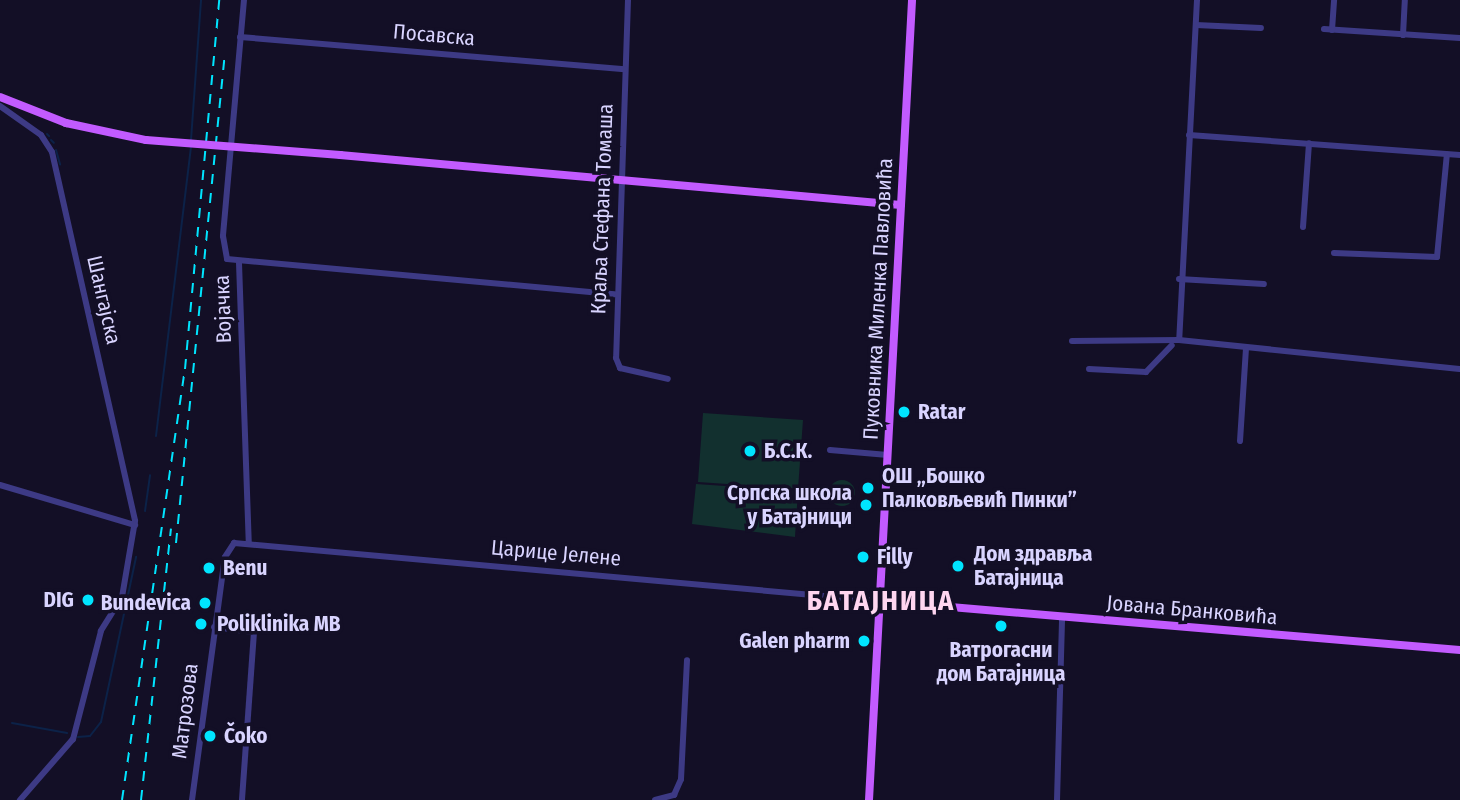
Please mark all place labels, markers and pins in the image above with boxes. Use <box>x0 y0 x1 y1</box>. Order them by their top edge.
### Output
place label: Ratar <box>918 399 965 425</box>
marker: Ratar <box>896 404 912 420</box>
place label: Б.С.К. <box>764 438 812 464</box>
marker: Б.С.К. <box>742 443 758 459</box>
place label: ОШ „Бошко Палковљевић Пинки” <box>882 463 1077 513</box>
place label: Српска школа у Батајници <box>727 480 852 530</box>
marker: ОШ „Бошко Палковљевић Пинки” <box>860 480 876 496</box>
marker: Српска школа у Батајници <box>858 497 874 513</box>
place label: Дом здравља Батајница <box>974 541 1092 591</box>
place label: Filly <box>877 544 912 570</box>
marker: Filly <box>855 549 871 565</box>
place label: Benu <box>223 555 267 581</box>
marker: Дом здравља Батајница <box>948 556 968 576</box>
marker: Benu <box>201 560 217 576</box>
place label: DIG <box>43 587 74 613</box>
place label: Bundevica <box>101 590 191 616</box>
marker: DIG <box>80 592 96 608</box>
marker: Bundevica <box>197 595 213 611</box>
place label: Poliklinika MB <box>217 611 341 637</box>
marker: Poliklinika MB <box>191 614 211 634</box>
marker: Ватрогасни дом Батајница <box>993 618 1009 634</box>
place label: Galen pharm <box>739 628 850 654</box>
marker: Galen pharm <box>856 633 872 649</box>
place label: Ватрогасни дом Батајница <box>937 637 1065 687</box>
place label: Čoko <box>224 723 267 749</box>
marker: Čoko <box>202 728 218 744</box>

